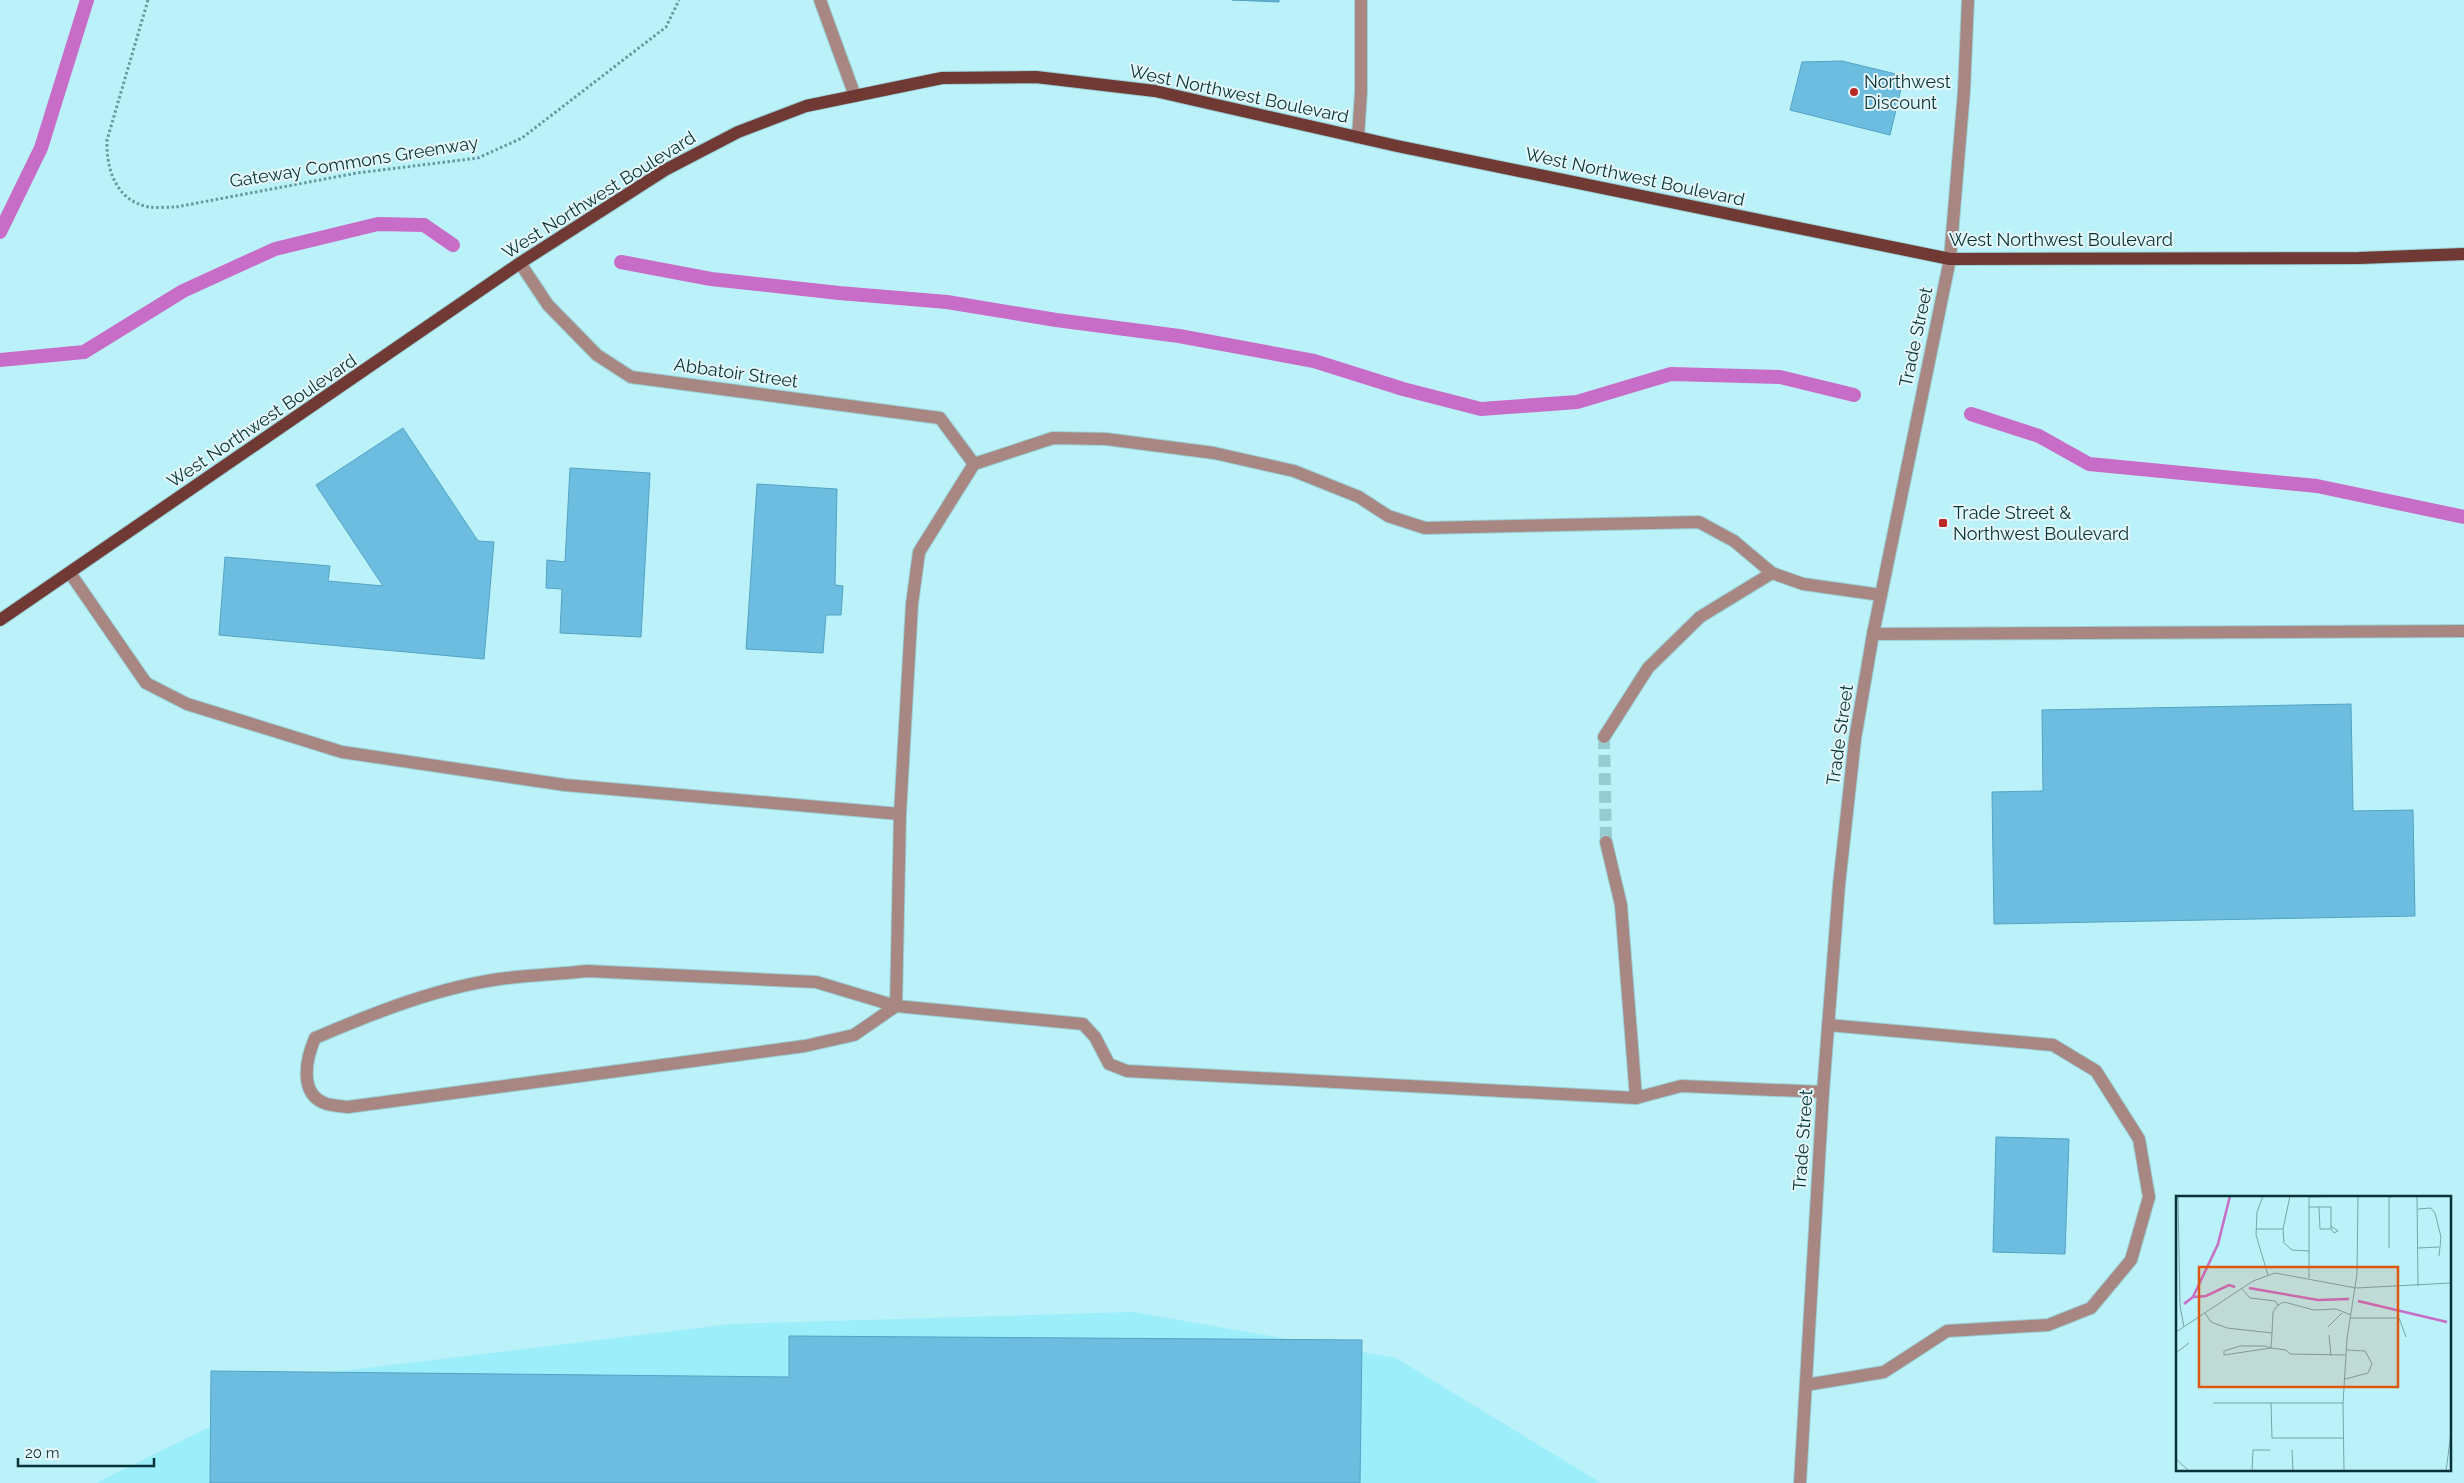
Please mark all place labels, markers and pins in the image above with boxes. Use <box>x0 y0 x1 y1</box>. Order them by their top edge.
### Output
place label: Northwest Discount <box>1864 71 1951 113</box>
marker: Northwest Discount <box>1848 86 1860 98</box>
place label: Trade Street & Northwest Boulevard <box>1953 502 2129 544</box>
marker: Trade Street & Northwest Boulevard <box>1937 517 1949 529</box>

